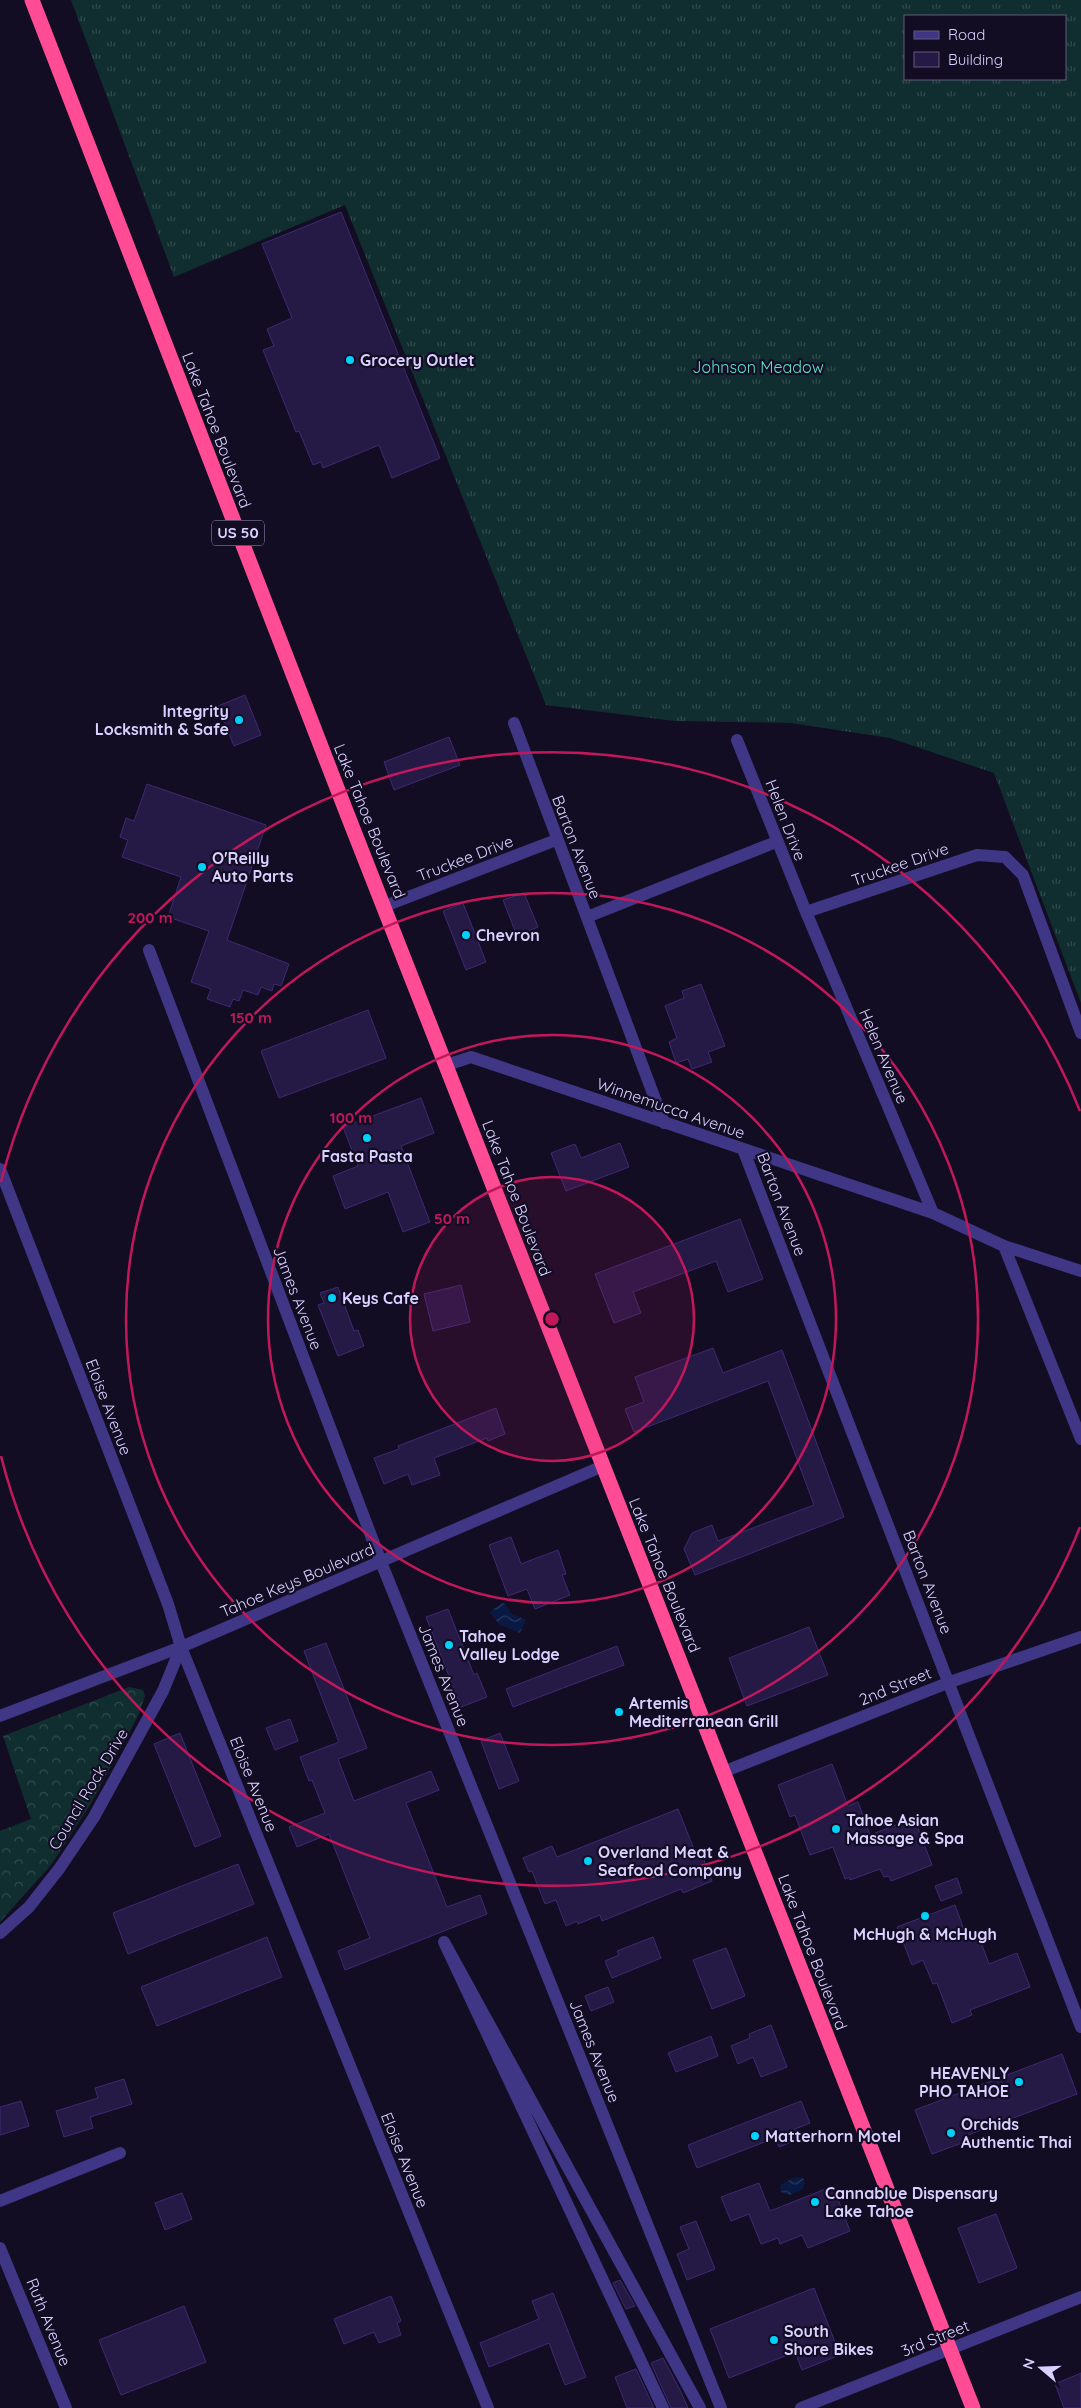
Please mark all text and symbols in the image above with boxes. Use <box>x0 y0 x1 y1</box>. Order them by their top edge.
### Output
legend <box>904 15 1066 80</box>
text: Road <box>948 25 985 44</box>
text: Building <box>948 50 1003 69</box>
street label: Lake Tahoe Boulevard <box>178 349 256 511</box>
place label: Grocery Outlet <box>360 350 475 370</box>
marker: Grocery Outlet <box>344 354 356 366</box>
park label: Johnson Meadow <box>692 357 824 377</box>
road number: US 50 <box>212 520 264 546</box>
place label: Integrity Locksmith & Safe <box>95 701 229 739</box>
marker: Integrity Locksmith & Safe <box>233 714 245 726</box>
street label: Lake Tahoe Boulevard <box>330 741 410 901</box>
street label: Helen Drive <box>761 777 811 863</box>
street label: Barton Avenue <box>548 792 606 902</box>
street label: Truckee Drive <box>414 830 516 886</box>
street label: Truckee Drive <box>849 838 951 890</box>
place label: O'Reilly Auto Parts <box>212 848 294 886</box>
marker: O'Reilly Auto Parts <box>196 861 208 873</box>
text: 200 m <box>128 908 173 927</box>
place label: Chevron <box>476 925 540 945</box>
marker: Chevron <box>460 929 472 941</box>
street label: Helen Avenue <box>855 1005 913 1107</box>
text: 150 m <box>230 1008 272 1027</box>
street label: Winnemucca Avenue <box>594 1073 748 1143</box>
text: 100 m <box>330 1108 372 1127</box>
street label: Lake Tahoe Boulevard <box>478 1117 556 1279</box>
marker: Fasta Pasta <box>361 1132 373 1144</box>
place label: Fasta Pasta <box>321 1146 413 1166</box>
street label: Barton Avenue <box>753 1149 811 1259</box>
text: 50 m <box>434 1209 470 1228</box>
street label: James Avenue <box>269 1243 327 1353</box>
place label: Keys Cafe <box>342 1288 419 1308</box>
marker: Keys Cafe <box>326 1292 338 1304</box>
centre of rings <box>543 1310 561 1328</box>
street label: Eloise Avenue <box>82 1356 136 1458</box>
street label: Lake Tahoe Boulevard <box>625 1495 705 1655</box>
street label: Barton Avenue <box>899 1527 957 1637</box>
street label: Tahoe Keys Boulevard <box>217 1538 377 1622</box>
street label: James Avenue <box>414 1621 474 1729</box>
place label: Tahoe Valley Lodge <box>459 1626 560 1664</box>
marker: Tahoe Valley Lodge <box>443 1639 455 1651</box>
street label: 2nd Street <box>856 1663 934 1709</box>
place label: Artemis Mediterranean Grill <box>629 1693 779 1731</box>
marker: Artemis Mediterranean Grill <box>613 1706 625 1718</box>
street label: Council Rock Drive <box>44 1725 132 1853</box>
street label: Eloise Avenue <box>226 1733 282 1835</box>
place label: Tahoe Asian Massage & Spa <box>846 1810 964 1848</box>
marker: Tahoe Asian Massage & Spa <box>830 1823 842 1835</box>
place label: Overland Meat & Seafood Company <box>598 1842 742 1880</box>
marker: Overland Meat & Seafood Company <box>582 1855 594 1867</box>
street label: Lake Tahoe Boulevard <box>774 1871 852 2033</box>
marker: McHugh & McHugh <box>919 1910 931 1922</box>
place label: McHugh & McHugh <box>853 1924 997 1944</box>
street label: James Avenue <box>565 1997 625 2105</box>
place label: HEAVENLY PHO TAHOE <box>919 2063 1009 2101</box>
marker: HEAVENLY PHO TAHOE <box>1013 2076 1025 2088</box>
street label: Eloise Avenue <box>377 2109 433 2211</box>
place label: Orchids Authentic Thai <box>961 2114 1072 2152</box>
place label: Matterhorn Motel <box>765 2126 901 2146</box>
marker: Orchids Authentic Thai <box>945 2127 957 2139</box>
marker: Matterhorn Motel <box>749 2130 761 2142</box>
place label: Cannablue Dispensary Lake Tahoe <box>825 2183 998 2221</box>
marker: Cannablue Dispensary Lake Tahoe <box>809 2196 821 2208</box>
street label: Ruth Avenue <box>22 2275 76 2369</box>
street label: 3rd Street <box>898 2315 972 2361</box>
place label: South Shore Bikes <box>784 2321 874 2359</box>
marker: South Shore Bikes <box>768 2334 780 2346</box>
north arrow <box>1016 2343 1066 2393</box>
text: N <box>1019 2356 1039 2372</box>

